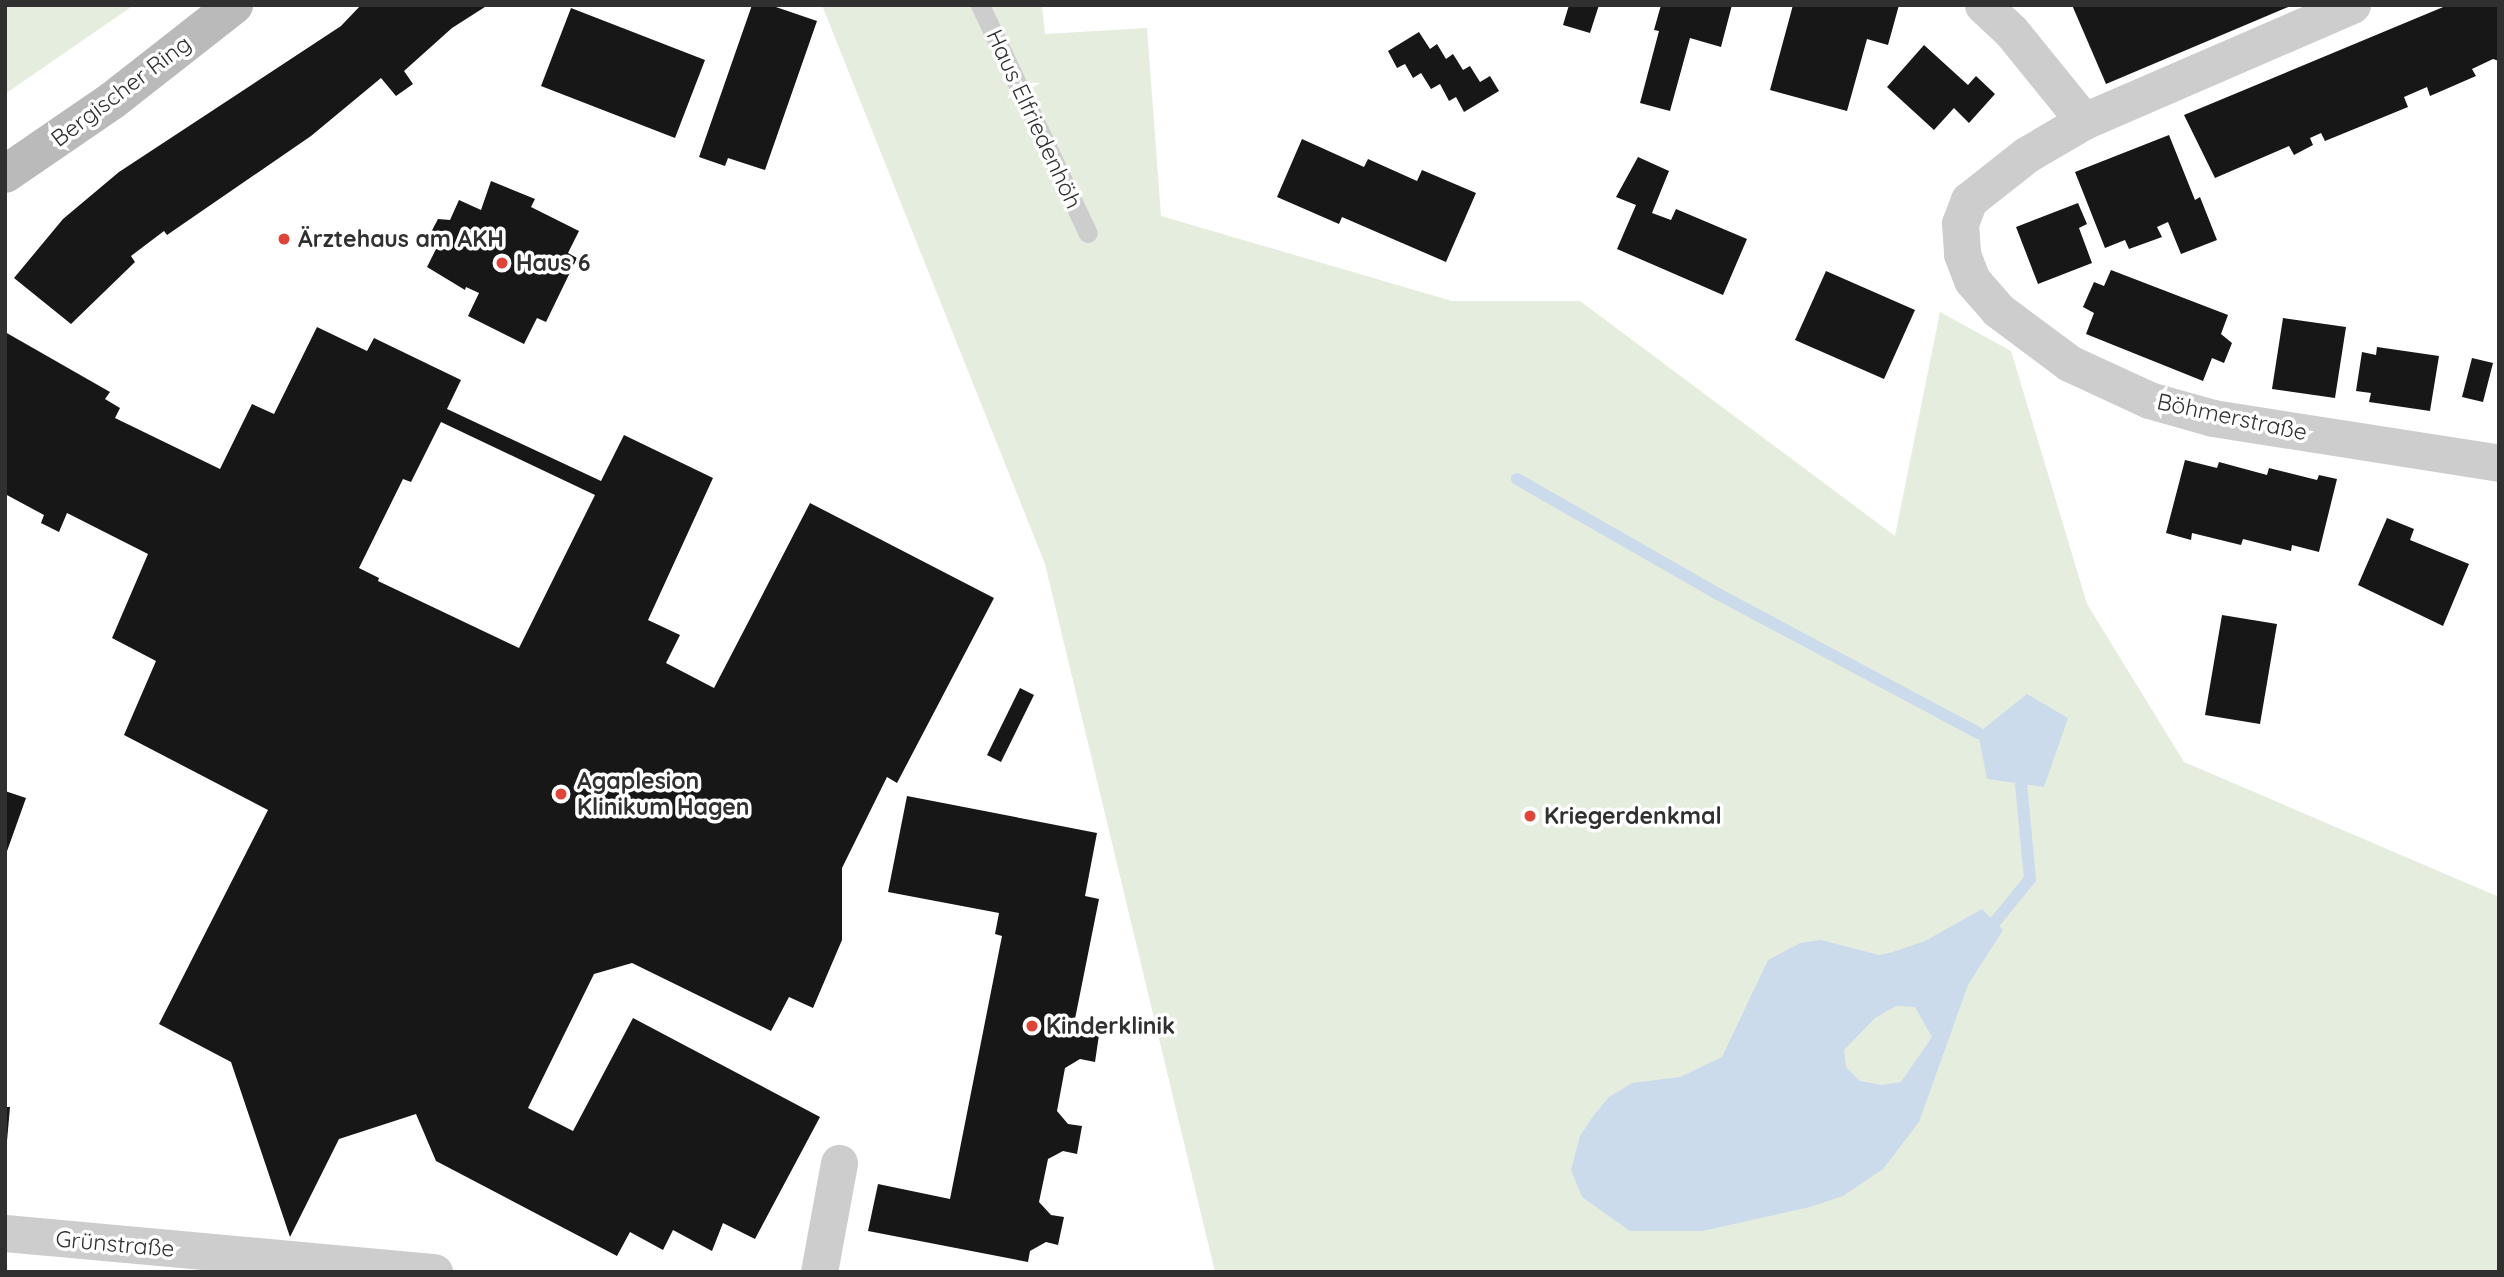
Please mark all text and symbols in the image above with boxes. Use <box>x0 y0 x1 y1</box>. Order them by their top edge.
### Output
street label: Haus Elfriedenhöh <box>980 25 1088 213</box>
street label: Bergischer Ring <box>46 30 196 152</box>
place label: Ärztehaus am AKH <box>298 225 504 253</box>
marker: Ärztehaus am AKH <box>276 231 292 247</box>
place label: Haus 6 <box>516 249 590 277</box>
marker: Haus 6 <box>494 255 510 271</box>
street label: Böhmerstraße <box>2154 388 2310 446</box>
place label: Agaplesion Klinikum Hagen <box>577 767 749 821</box>
marker: Agaplesion Klinikum Hagen <box>551 784 571 804</box>
place label: Kriegerdenkmal <box>1544 802 1722 830</box>
marker: Kriegerdenkmal <box>1522 808 1538 824</box>
place label: Kinderklinik <box>1046 1012 1175 1040</box>
marker: Kinderklinik <box>1024 1018 1040 1034</box>
street label: Grünstraße <box>54 1225 176 1263</box>

